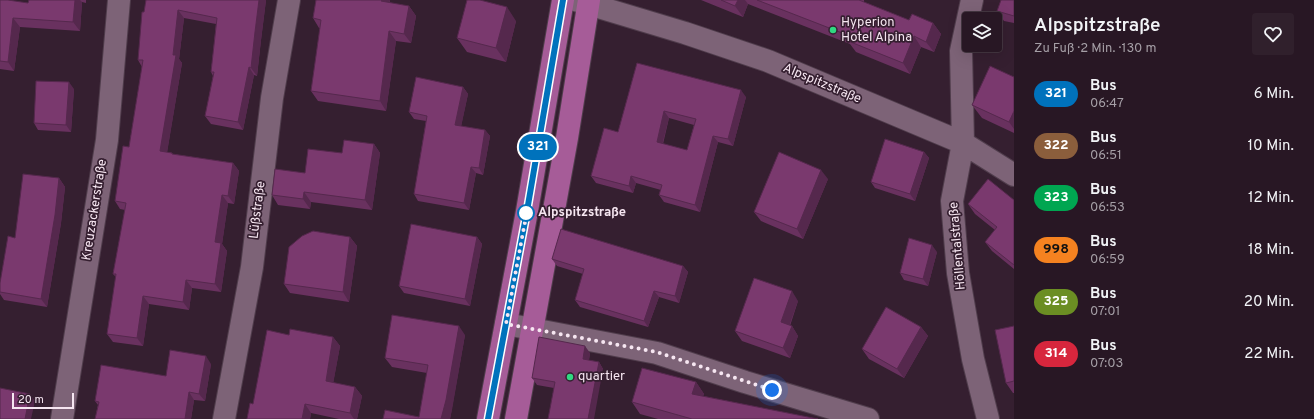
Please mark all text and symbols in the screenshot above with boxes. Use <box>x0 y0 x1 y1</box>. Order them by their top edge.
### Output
map controls <box>962 12 1002 52</box>
button: layers <box>962 12 1002 52</box>
button: heart <box>1252 13 1294 55</box>
text: Alpspitzstraße <box>1034 14 1160 38</box>
place label: Hyperion Hotel Alpina <box>841 15 912 46</box>
marker: Hyperion Hotel Alpina <box>828 25 838 35</box>
text: Zu Fuß · 2 Min. · 130 m <box>1034 41 1157 57</box>
street label: Alpspitzstraße <box>780 60 864 108</box>
text: Bus <box>1090 77 1117 96</box>
text: 321 <box>1045 85 1067 102</box>
text: 6 Min. <box>1254 85 1294 104</box>
text: 06:47 <box>1090 96 1124 112</box>
text: Bus <box>1090 129 1117 148</box>
line badge: 321 <box>515 134 561 160</box>
text: 322 <box>1043 137 1069 154</box>
text: 10 Min. <box>1247 137 1294 156</box>
text: 321 <box>527 138 549 155</box>
text: 06:51 <box>1090 148 1122 164</box>
street label: Kreuzackerstraße <box>79 158 111 262</box>
street label: Lüßstraße <box>247 180 269 240</box>
text: Bus <box>1090 181 1117 200</box>
text: 323 <box>1043 189 1069 206</box>
text: 12 Min. <box>1248 189 1294 208</box>
text: 06:53 <box>1090 200 1125 216</box>
street label: Höllentalstraße <box>946 201 970 291</box>
marker: Alpspitzstraße <box>517 204 535 222</box>
place label: Alpspitzstraße <box>538 205 626 221</box>
text: Bus <box>1090 233 1117 252</box>
text: 998 <box>1043 241 1069 258</box>
text: 18 Min. <box>1248 241 1294 260</box>
text: 06:59 <box>1090 252 1125 268</box>
text: Bus <box>1090 285 1117 304</box>
text: 325 <box>1043 293 1069 310</box>
text: 20 Min. <box>1244 293 1294 312</box>
text: 07:01 <box>1090 304 1120 320</box>
text: Bus <box>1090 337 1117 356</box>
text: 314 <box>1045 345 1067 362</box>
text: 22 Min. <box>1244 345 1294 364</box>
text: 07:03 <box>1090 356 1123 372</box>
place label: quartier <box>578 369 625 385</box>
marker: quartier <box>565 372 575 382</box>
your location <box>762 380 782 400</box>
scale bar <box>12 391 74 410</box>
text: 20 m <box>18 393 44 407</box>

